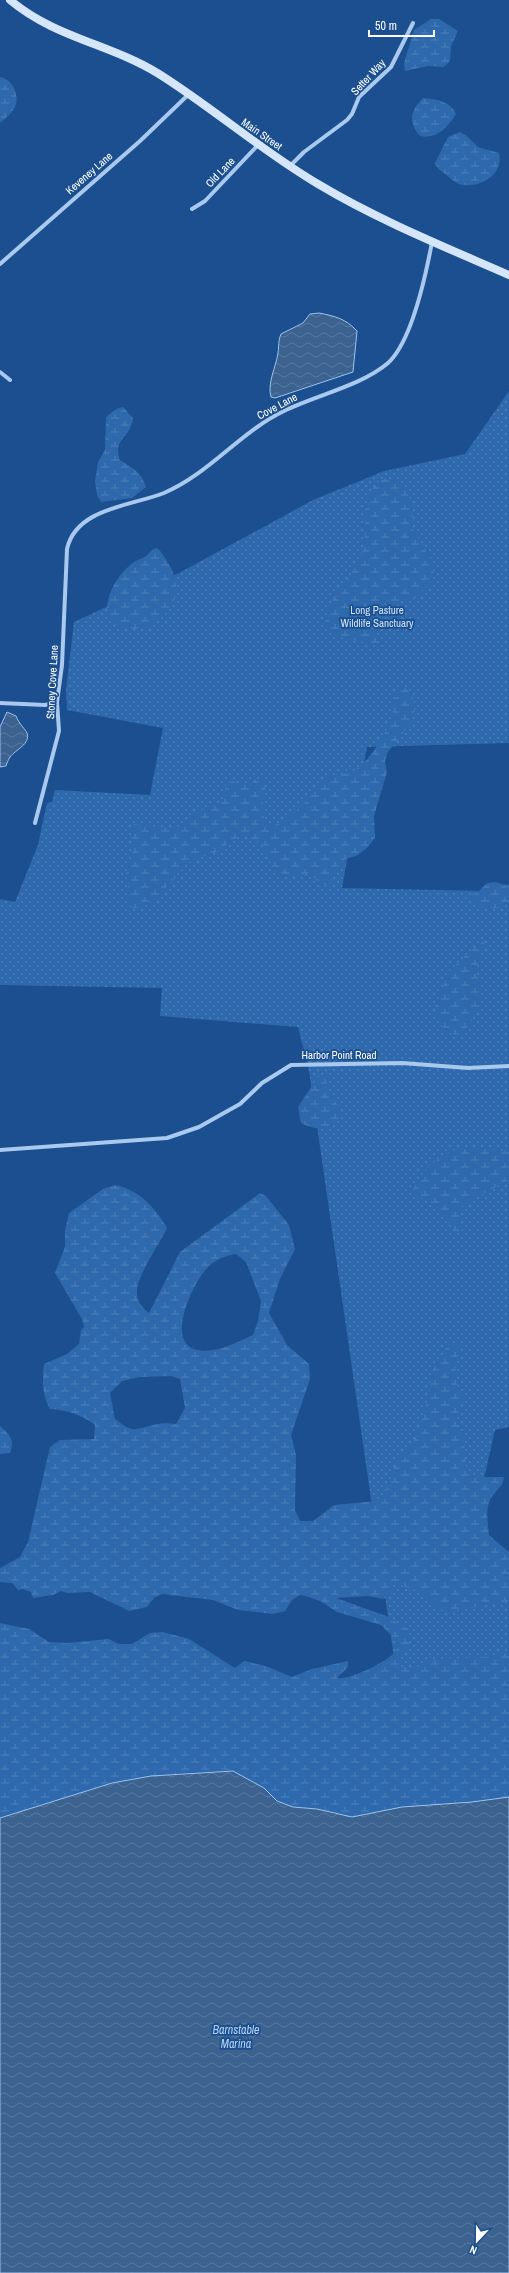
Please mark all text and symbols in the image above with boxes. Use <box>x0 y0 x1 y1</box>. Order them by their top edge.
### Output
scale bar <box>369 12 434 38</box>
text: 50 m <box>375 18 397 34</box>
street label: Setter Way <box>348 56 389 98</box>
street label: Main Street <box>239 115 286 153</box>
street label: Keveney Lane <box>63 149 115 197</box>
street label: Old Lane <box>202 154 238 190</box>
street label: Cove Lane <box>254 390 300 422</box>
park label: Long Pasture Wildlife Sanctuary <box>340 603 414 630</box>
street label: Stoney Cove Lane <box>43 645 61 719</box>
street label: Harbor Point Road <box>301 1048 377 1062</box>
water label: Barnstable Marina <box>212 2022 260 2052</box>
north arrow <box>457 2221 497 2261</box>
text: N <box>468 2243 479 2258</box>

